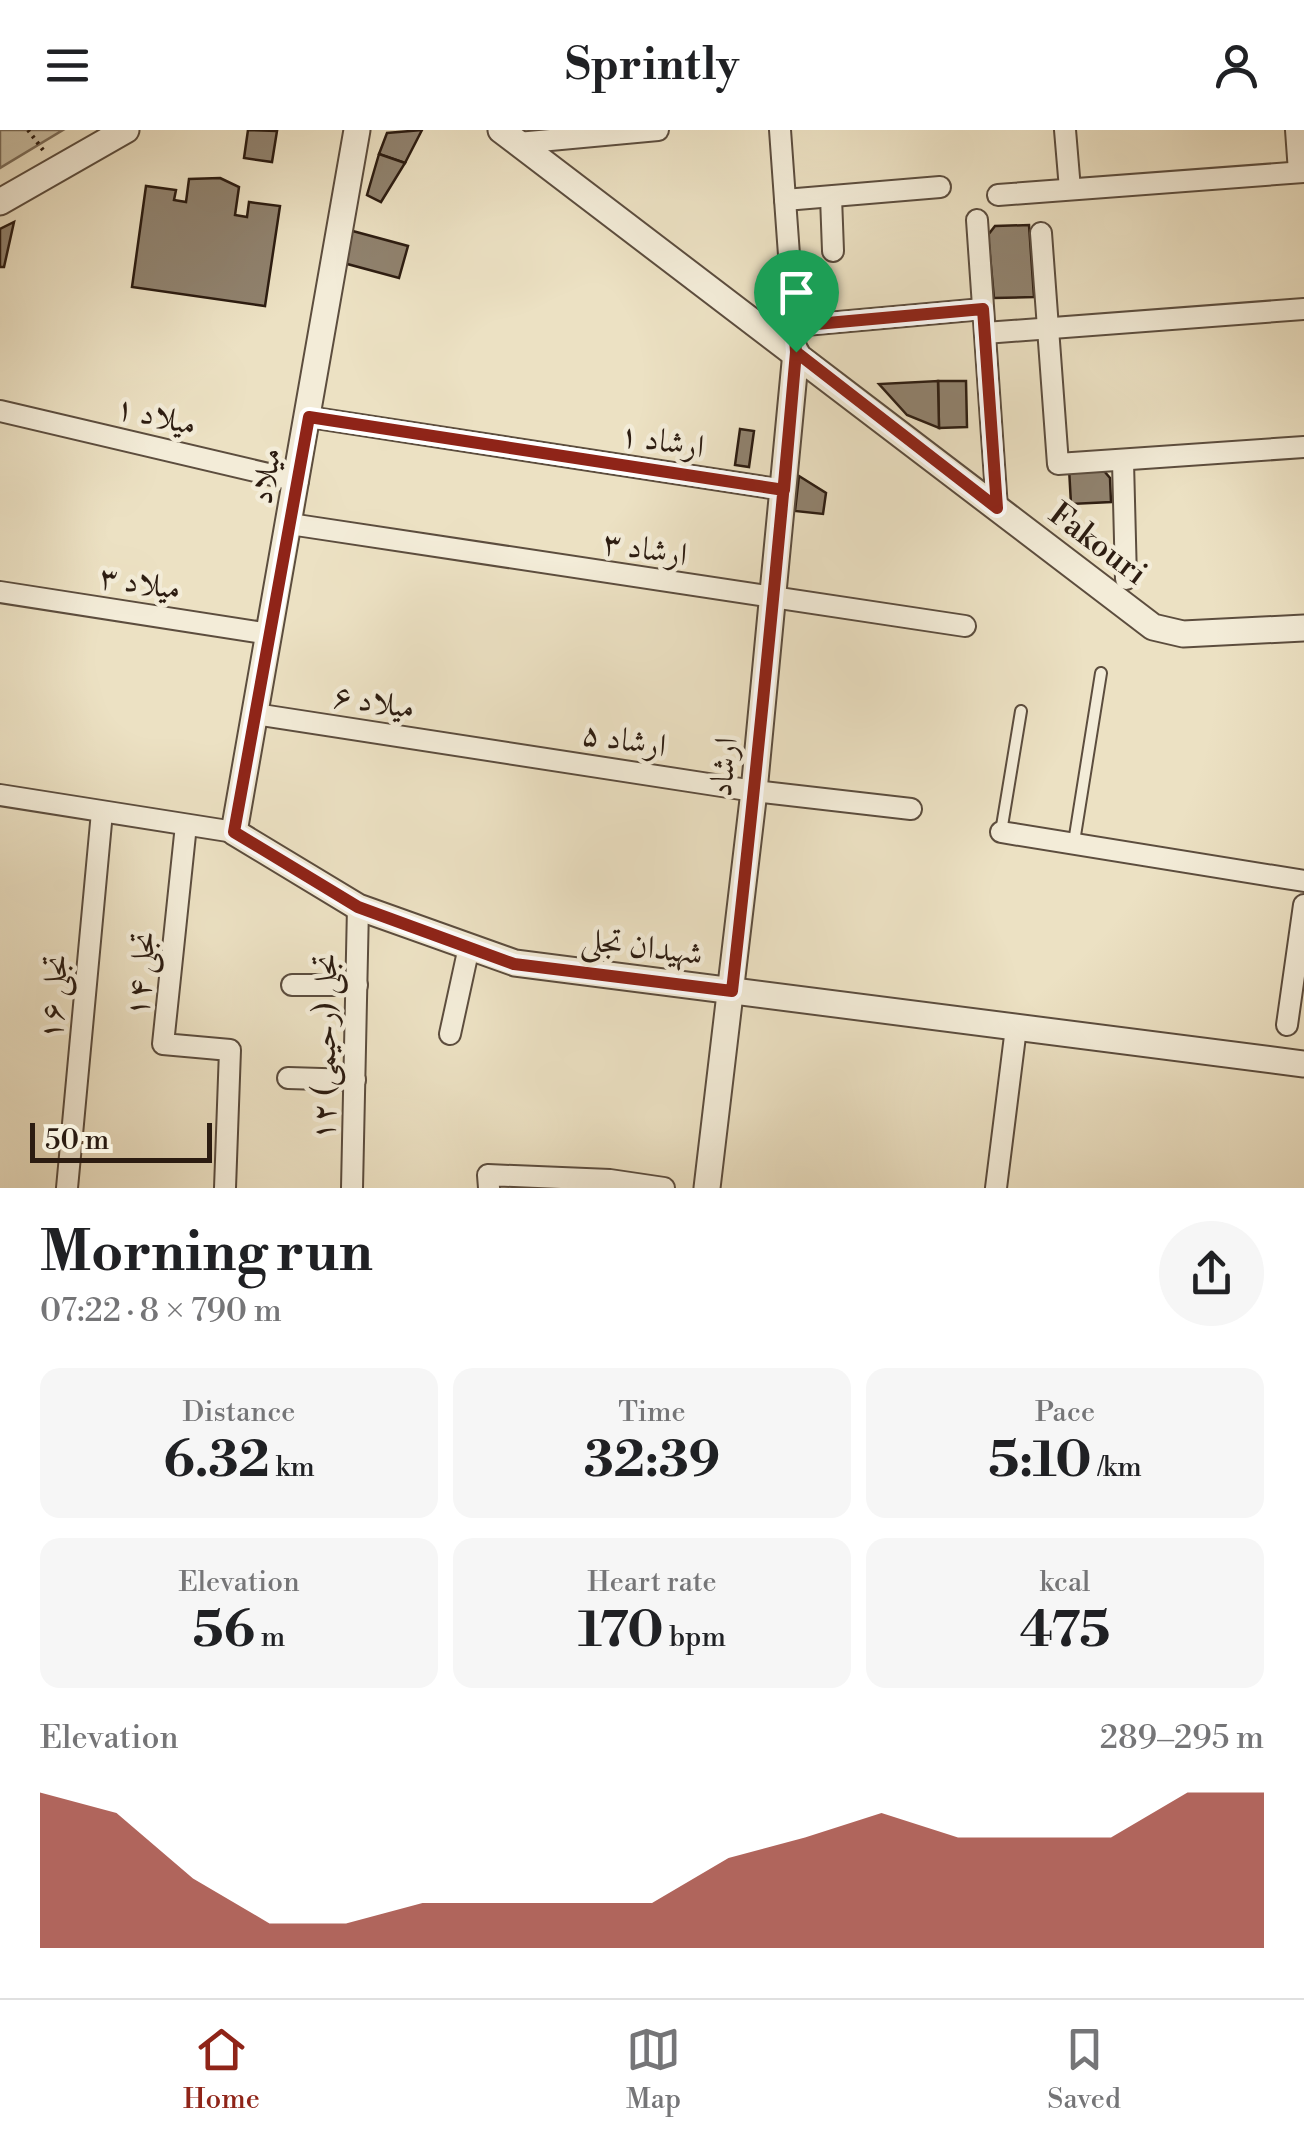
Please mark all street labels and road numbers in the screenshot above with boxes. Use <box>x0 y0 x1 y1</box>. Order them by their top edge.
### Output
street label: ۱ میلاد <box>112 387 200 445</box>
street label: ۱ ارشاد <box>617 415 707 467</box>
street label: میلاد <box>241 445 291 507</box>
street label: Fakouri <box>1041 494 1155 594</box>
street label: ۳ ارشاد <box>600 523 690 575</box>
street label: ۳ میلاد <box>96 557 184 609</box>
street label: ۶ میلاد <box>330 676 418 728</box>
street label: ۵ ارشاد <box>579 714 669 766</box>
street label: ارشاد <box>701 735 747 799</box>
street label: شهیدان تجلی <box>579 920 705 977</box>
street label: تجلی ۱۴ <box>117 929 168 1019</box>
street label: ۱۶ تجلی <box>30 952 81 1042</box>
street label: ۱۲ تجلی (رحیمی) <box>303 953 350 1141</box>

